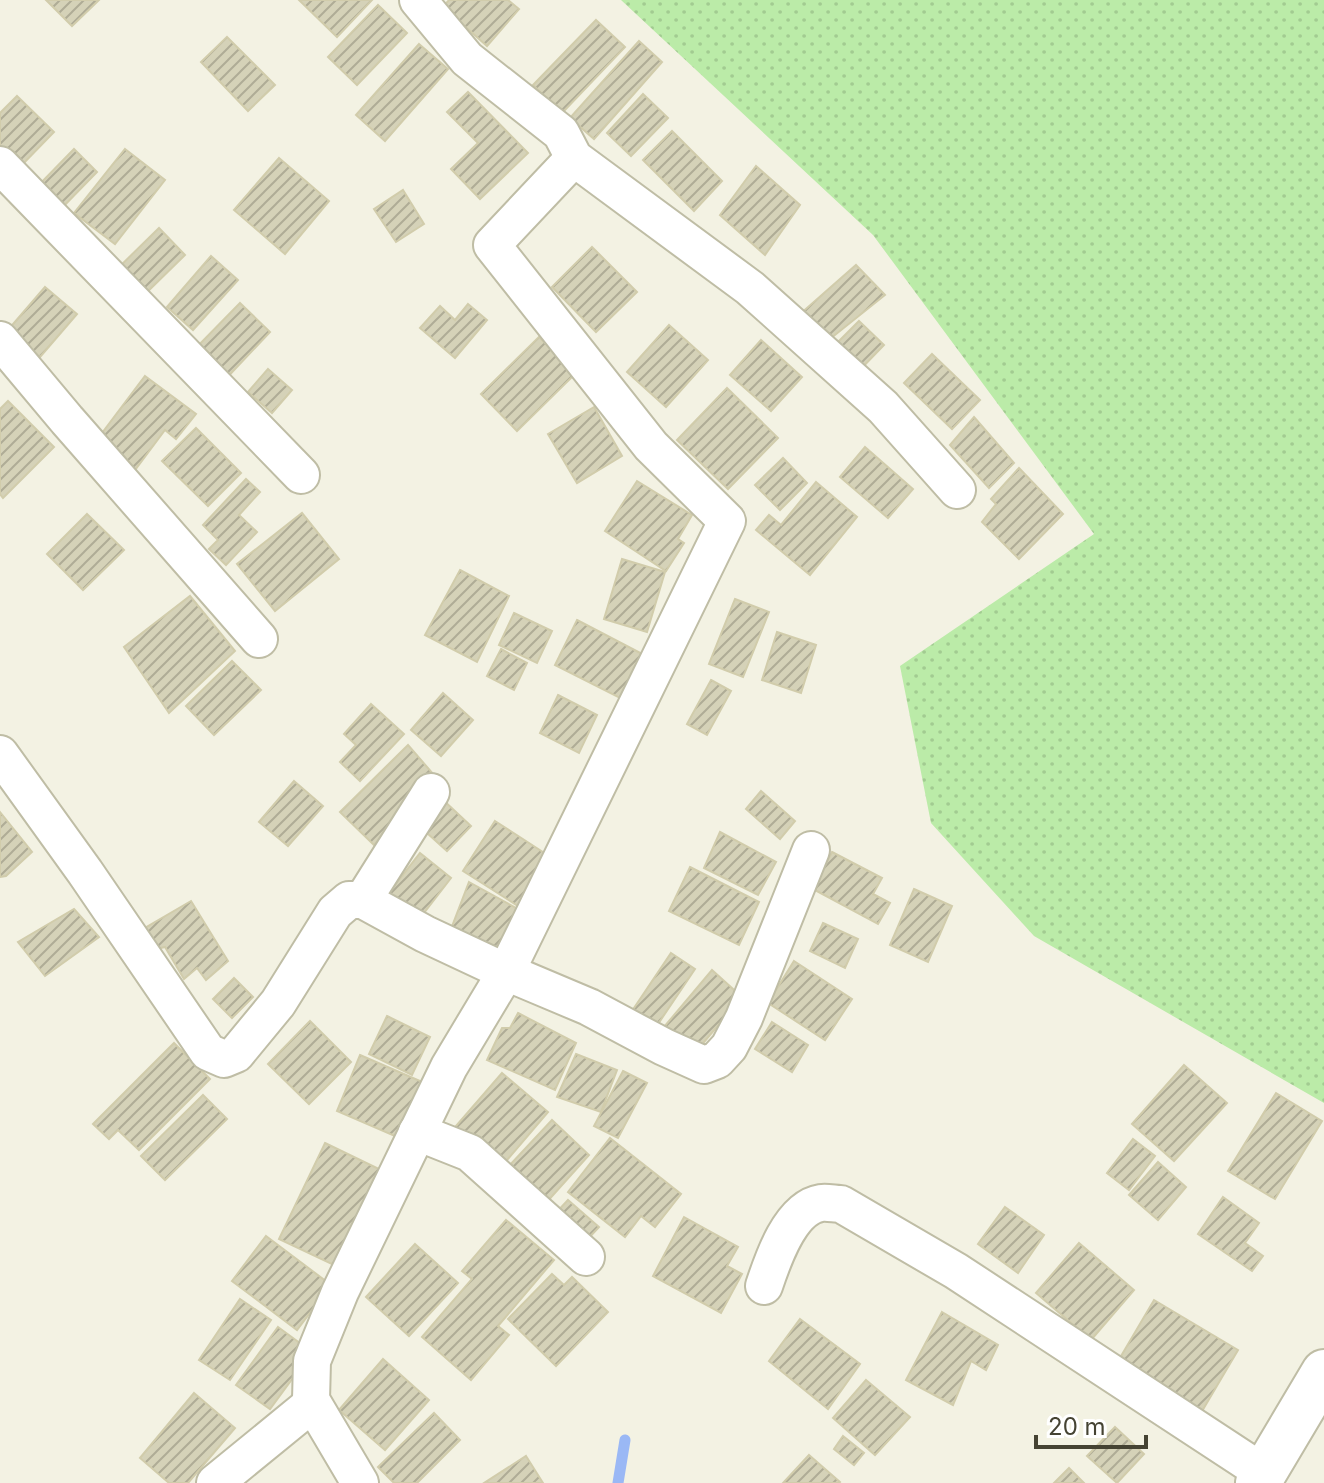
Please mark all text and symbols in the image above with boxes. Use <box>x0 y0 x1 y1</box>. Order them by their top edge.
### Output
scale bar <box>1036 1399 1146 1449</box>
text: 20 m <box>1048 1412 1106 1441</box>

